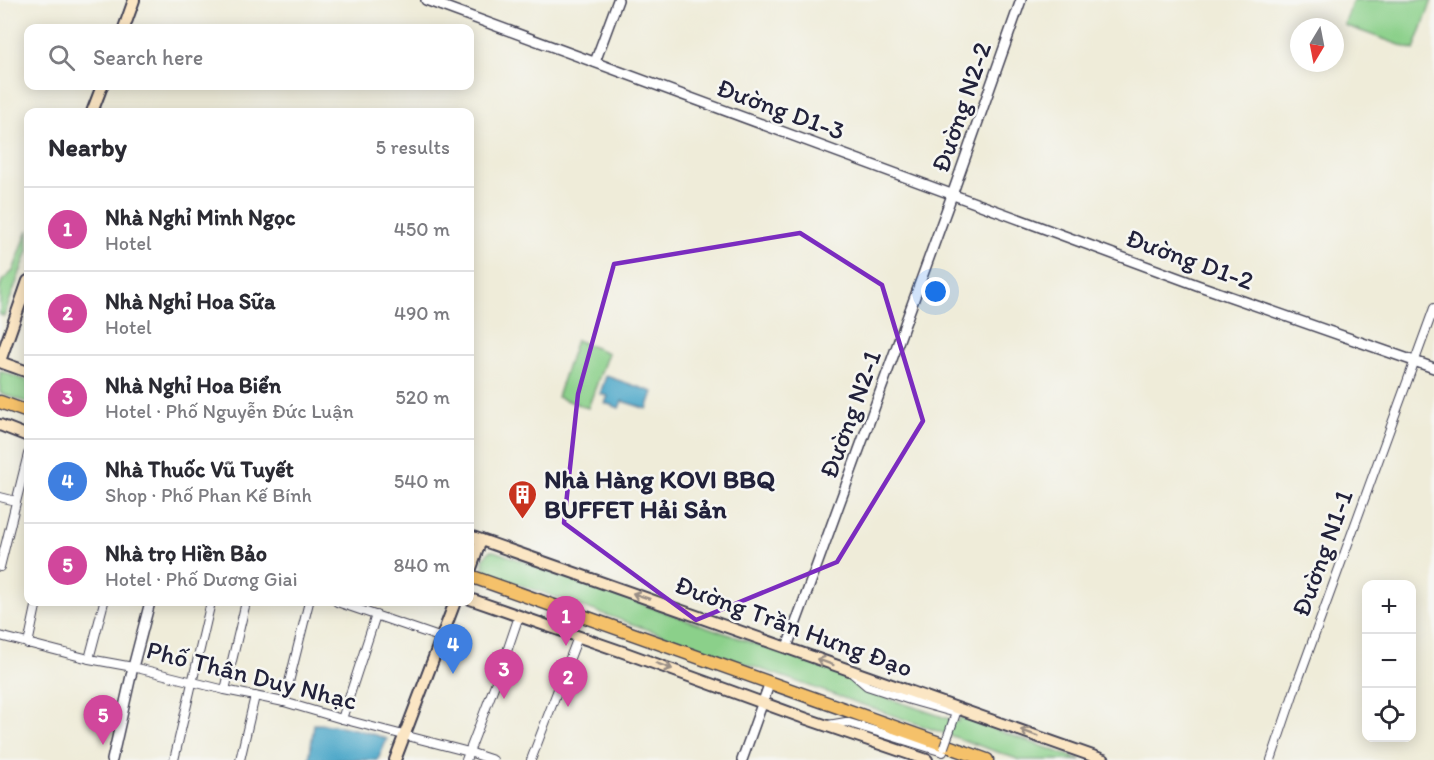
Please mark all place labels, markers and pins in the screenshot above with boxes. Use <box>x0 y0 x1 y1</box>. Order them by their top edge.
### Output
place label: Nhà Hàng KOVI BBQ BUFFET Hải Sản <box>544 463 775 525</box>
building icon: Nhà Hàng KOVI BBQ BUFFET Hải Sản <box>507 478 539 520</box>
pin: 1 <box>546 596 586 646</box>
pin: 4 <box>434 624 472 674</box>
pin: 3 <box>484 650 524 699</box>
pin: 2 <box>548 658 588 707</box>
pin: 5 <box>84 696 122 745</box>

